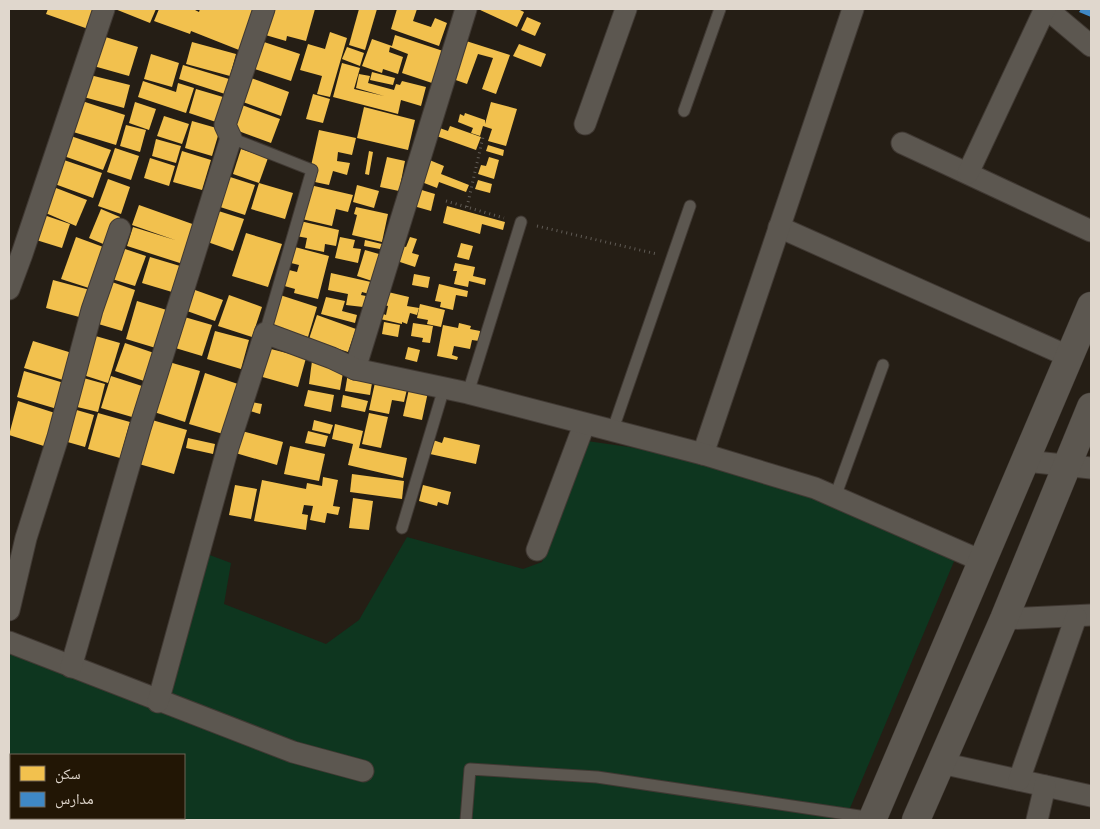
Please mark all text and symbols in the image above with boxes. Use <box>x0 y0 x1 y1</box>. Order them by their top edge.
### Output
legend <box>10 754 185 819</box>
text: سكن <box>55 765 81 784</box>
text: مدارس <box>55 790 94 809</box>

